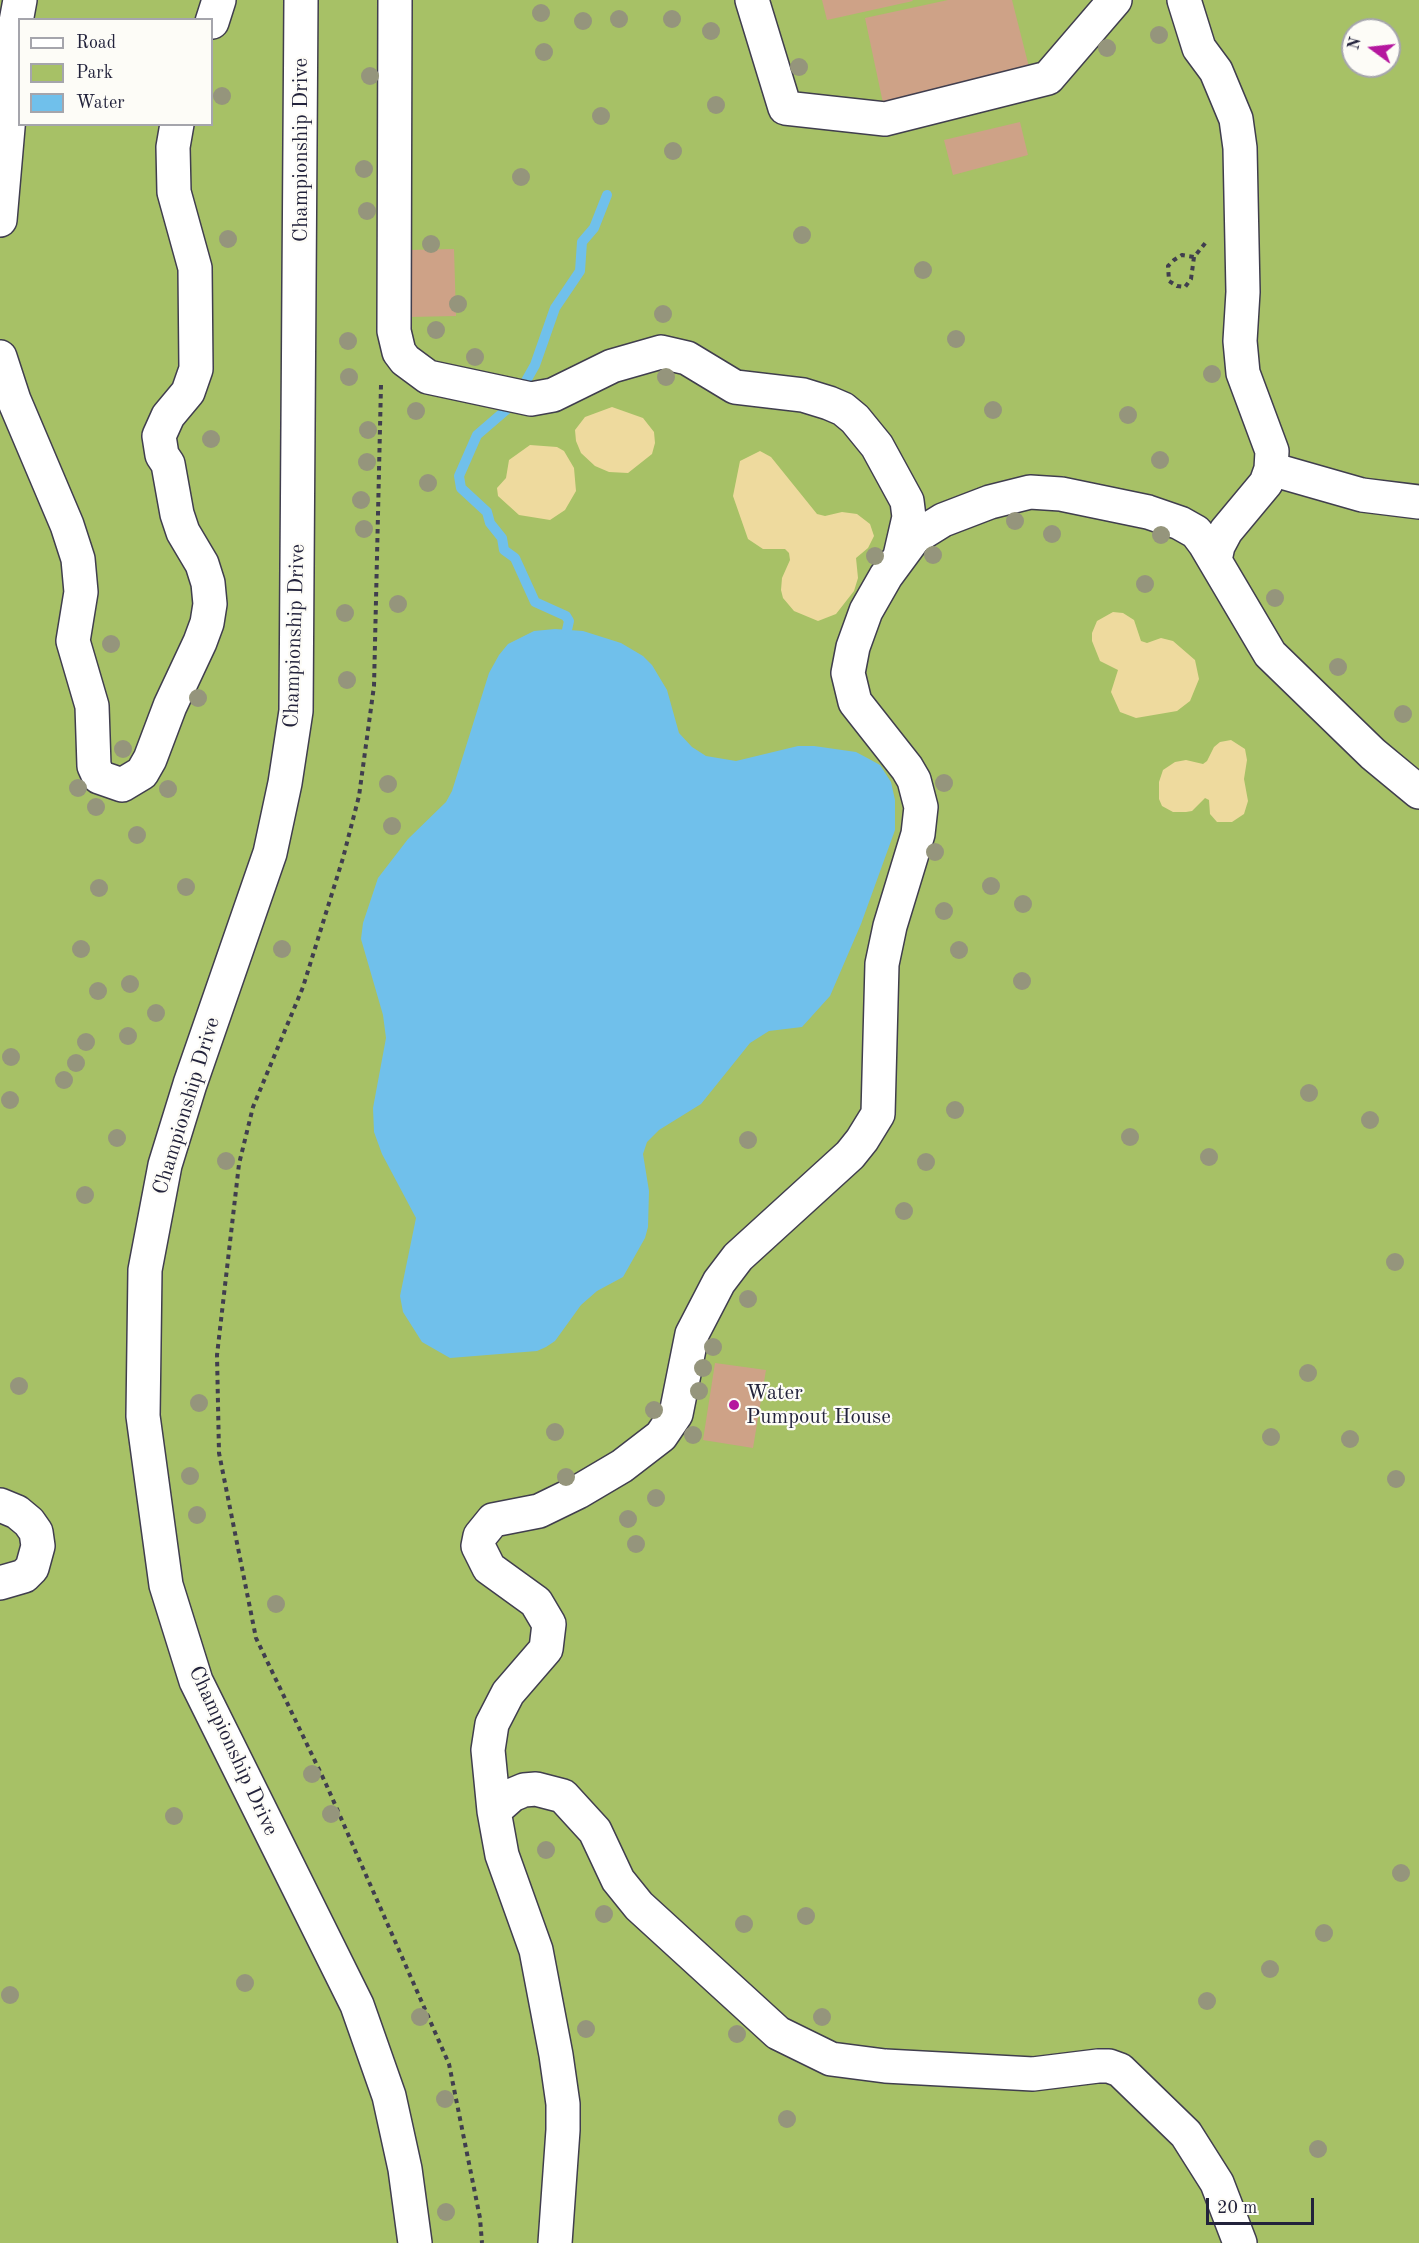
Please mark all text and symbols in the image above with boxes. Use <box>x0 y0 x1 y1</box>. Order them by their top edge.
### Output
legend <box>18 18 213 126</box>
north arrow <box>1341 18 1401 78</box>
text: Road <box>76 34 116 52</box>
text: N <box>1346 36 1365 52</box>
street label: Championship Drive <box>288 58 314 242</box>
text: Park <box>76 64 113 82</box>
text: Water <box>76 94 125 112</box>
street label: Championship Drive <box>279 543 311 729</box>
street label: Championship Drive <box>148 1014 226 1198</box>
place label: Water Pumpout House <box>746 1380 891 1430</box>
marker: Water Pumpout House <box>727 1398 741 1412</box>
street label: Championship Drive <box>183 1662 283 1840</box>
scale bar <box>1209 2186 1317 2224</box>
text: 20 m <box>1217 2199 1257 2217</box>

